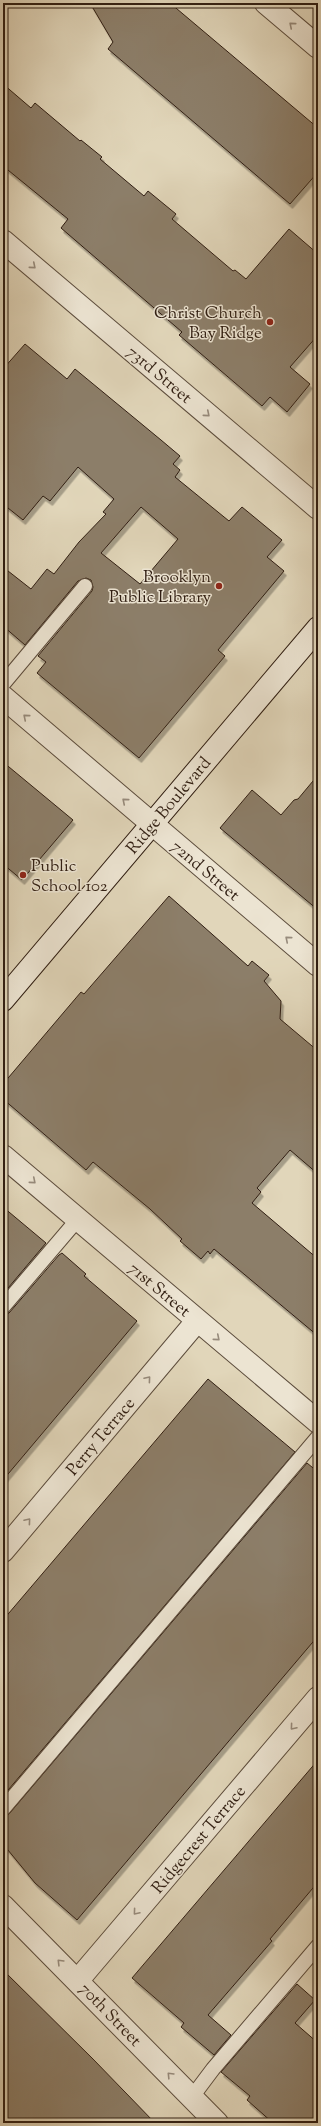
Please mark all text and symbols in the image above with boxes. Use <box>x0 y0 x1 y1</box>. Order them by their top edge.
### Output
one-way arrow <box>289 22 297 30</box>
one-way arrow <box>28 261 35 268</box>
place label: Christ Church Bay Ridge <box>154 302 262 346</box>
marker: Christ Church Bay Ridge <box>265 317 275 327</box>
street label: 73rd Street <box>121 341 197 410</box>
one-way arrow <box>202 409 209 416</box>
place label: Brooklyn Public Library <box>109 566 212 610</box>
marker: Brooklyn Public Library <box>214 581 224 591</box>
one-way arrow <box>23 714 31 721</box>
street label: Ridge Boulevard <box>122 752 218 860</box>
one-way arrow <box>122 798 130 805</box>
street label: 72nd Street <box>165 836 244 908</box>
place label: Public School 102 <box>31 855 108 899</box>
marker: Public School 102 <box>18 870 28 880</box>
one-way arrow <box>286 937 293 944</box>
one-way arrow <box>28 1177 35 1184</box>
street label: 71st Street <box>123 1257 195 1324</box>
one-way arrow <box>213 1333 220 1340</box>
one-way arrow <box>144 1376 151 1383</box>
street label: Perry Terrace <box>62 1393 142 1482</box>
one-way arrow <box>24 1518 31 1525</box>
one-way arrow <box>290 1723 297 1730</box>
street label: Ridgecrest Terrace <box>147 1781 252 1900</box>
one-way arrow <box>134 1907 141 1915</box>
one-way arrow <box>57 1959 65 1967</box>
street label: 70th Street <box>73 1978 146 2053</box>
one-way arrow <box>167 2072 175 2080</box>

